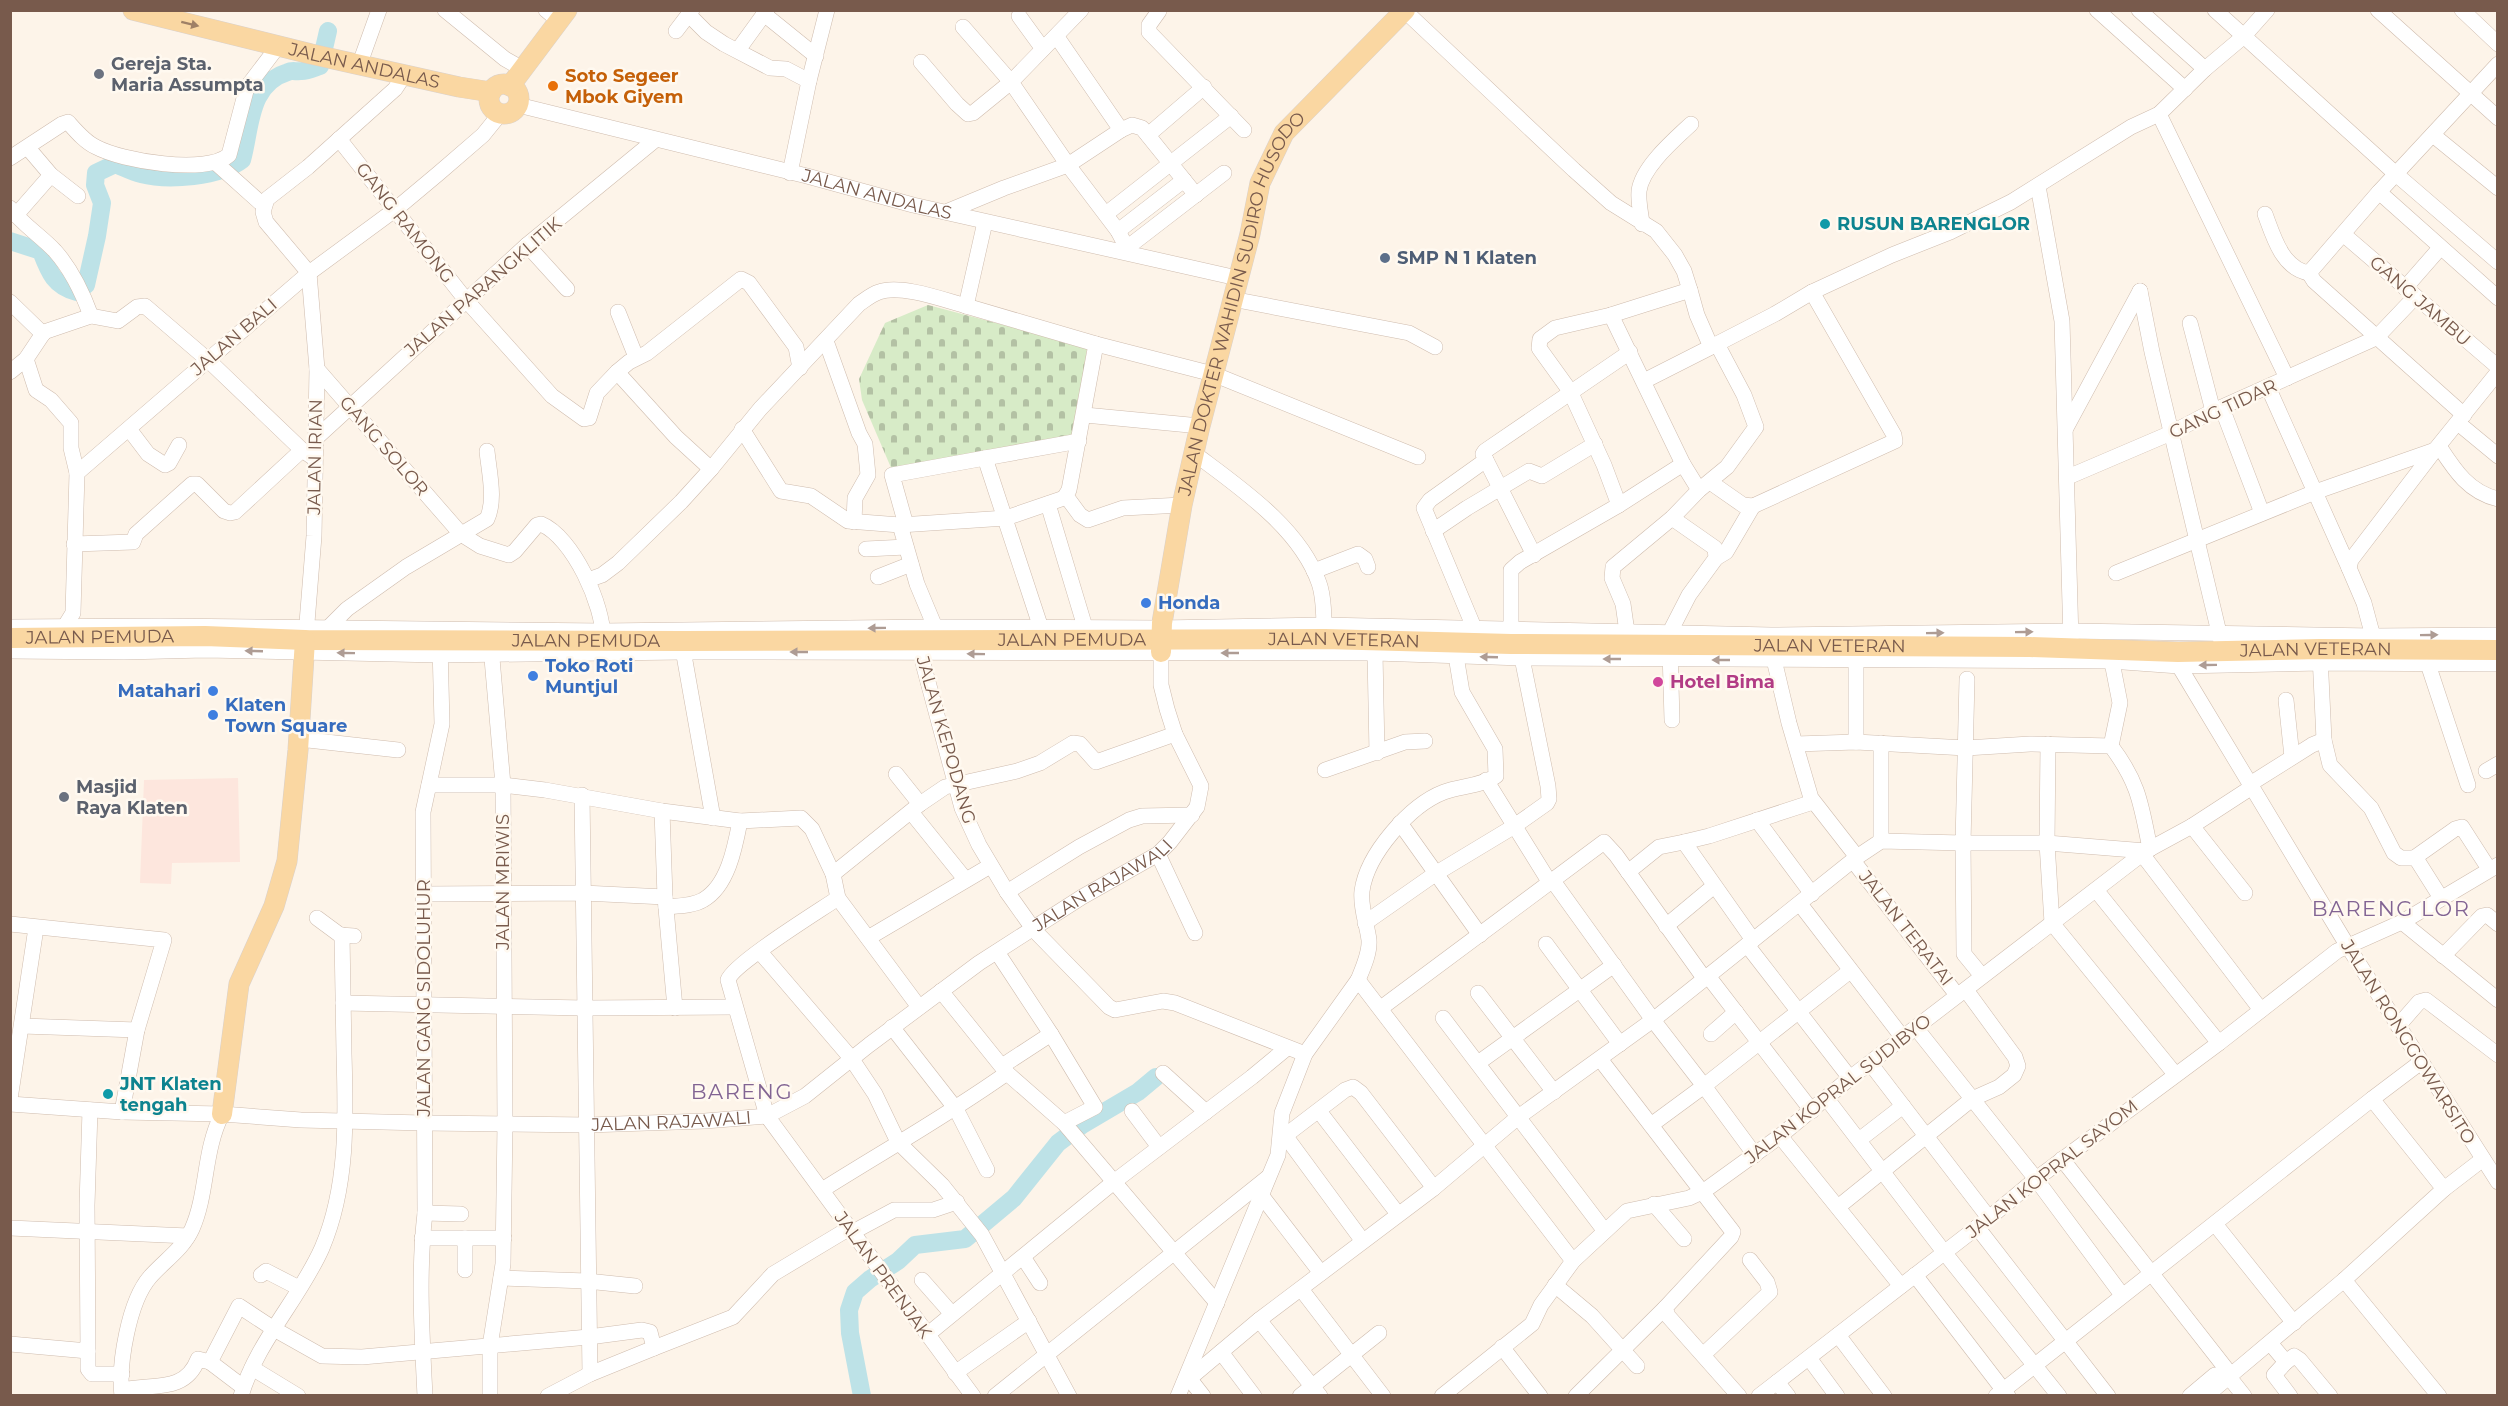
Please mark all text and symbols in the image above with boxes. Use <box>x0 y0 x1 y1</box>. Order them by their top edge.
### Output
one-way arrow <box>181 20 199 30</box>
street label: JALAN ANDALAS <box>286 38 442 93</box>
place label: Gereja Sta. Maria Assumpta <box>111 53 264 96</box>
place label: Soto Segeer Mbok Giyem <box>565 65 683 108</box>
marker: Gereja Sta. Maria Assumpta <box>92 67 106 81</box>
marker: Soto Segeer Mbok Giyem <box>546 79 560 93</box>
street label: JALAN DOKTER WAHIDIN SUDIRO HUSODO <box>1173 107 1310 499</box>
street label: GANG RAMONG <box>351 158 459 288</box>
street label: JALAN ANDALAS <box>799 164 954 224</box>
street label: JALAN PARANGKLITIK <box>399 213 566 362</box>
place label: RUSUN BARENGLOR <box>1837 213 2030 235</box>
marker: RUSUN BARENGLOR <box>1818 217 1832 231</box>
place label: SMP N 1 Klaten <box>1397 247 1537 269</box>
marker: SMP N 1 Klaten <box>1378 251 1392 265</box>
street label: GANG JAMBU <box>2365 251 2475 351</box>
street label: JALAN BALI <box>186 294 282 381</box>
street label: GANG TIDAR <box>2166 374 2280 444</box>
street label: GANG SOLOR <box>335 392 433 500</box>
street label: JALAN IRIAN <box>303 399 327 516</box>
place label: Honda <box>1158 592 1220 614</box>
marker: Honda <box>1139 596 1153 610</box>
one-way arrow <box>867 623 886 632</box>
street label: JALAN PEMUDA <box>25 625 174 649</box>
one-way arrow <box>2015 627 2034 637</box>
street label: JALAN VETERAN <box>1267 628 1420 653</box>
one-way arrow <box>1925 628 1944 638</box>
street label: JALAN PEMUDA <box>997 629 1146 651</box>
street label: JALAN PEMUDA <box>511 630 660 652</box>
one-way arrow <box>2419 630 2438 640</box>
street label: JALAN VETERAN <box>1753 634 1906 657</box>
street label: JALAN VETERAN <box>2239 638 2392 662</box>
one-way arrow <box>245 646 264 656</box>
one-way arrow <box>789 647 808 657</box>
one-way arrow <box>337 648 356 658</box>
one-way arrow <box>1221 648 1240 658</box>
one-way arrow <box>967 649 986 659</box>
one-way arrow <box>1479 652 1498 662</box>
street label: JALAN KEPODANG <box>911 653 980 826</box>
one-way arrow <box>1602 654 1621 664</box>
place label: Toko Roti Muntjul <box>545 655 633 698</box>
one-way arrow <box>1712 655 1731 664</box>
one-way arrow <box>2199 660 2218 670</box>
marker: Toko Roti Muntjul <box>526 669 540 683</box>
place label: Hotel Bima <box>1670 671 1775 693</box>
marker: Hotel Bima <box>1651 675 1665 689</box>
place label: Matahari <box>117 680 201 702</box>
marker: Matahari <box>206 684 220 698</box>
place label: Klaten Town Square <box>225 694 347 737</box>
marker: Klaten Town Square <box>206 708 220 722</box>
place label: Masjid Raya Klaten <box>76 776 188 819</box>
marker: Masjid Raya Klaten <box>57 790 71 804</box>
street label: JALAN MRIWIS <box>492 814 514 951</box>
street label: JALAN RAJAWALI <box>1028 835 1177 937</box>
street label: JALAN TERATAI <box>1854 865 1958 990</box>
street label: JALAN GANG SIDOLUHUR <box>413 879 435 1118</box>
district label: BARENG LOR <box>2312 896 2470 921</box>
street label: JALAN RONGGOWARSITO <box>2335 935 2480 1148</box>
street label: JALAN KOPRAL SUDIBYO <box>1740 1010 1935 1169</box>
place label: JNT Klaten tengah <box>119 1073 222 1116</box>
district label: BARENG <box>691 1079 793 1104</box>
marker: JNT Klaten tengah <box>101 1087 115 1101</box>
street label: JALAN KOPRAL SAYOM <box>1961 1095 2142 1244</box>
street label: JALAN RAJAWALI <box>590 1106 752 1136</box>
street label: JALAN PRENJAK <box>829 1206 937 1343</box>

